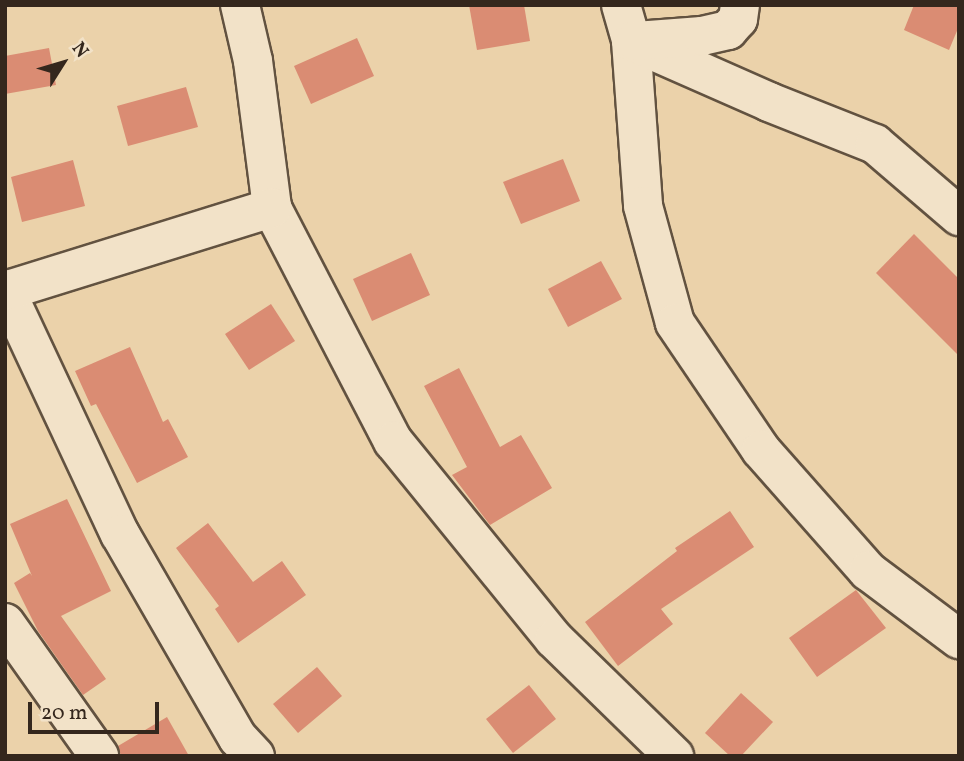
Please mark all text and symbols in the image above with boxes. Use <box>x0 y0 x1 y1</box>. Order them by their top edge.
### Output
north arrow <box>28 28 98 98</box>
text: N <box>65 37 94 64</box>
scale bar <box>32 688 163 732</box>
text: 20 m <box>41 699 87 728</box>

